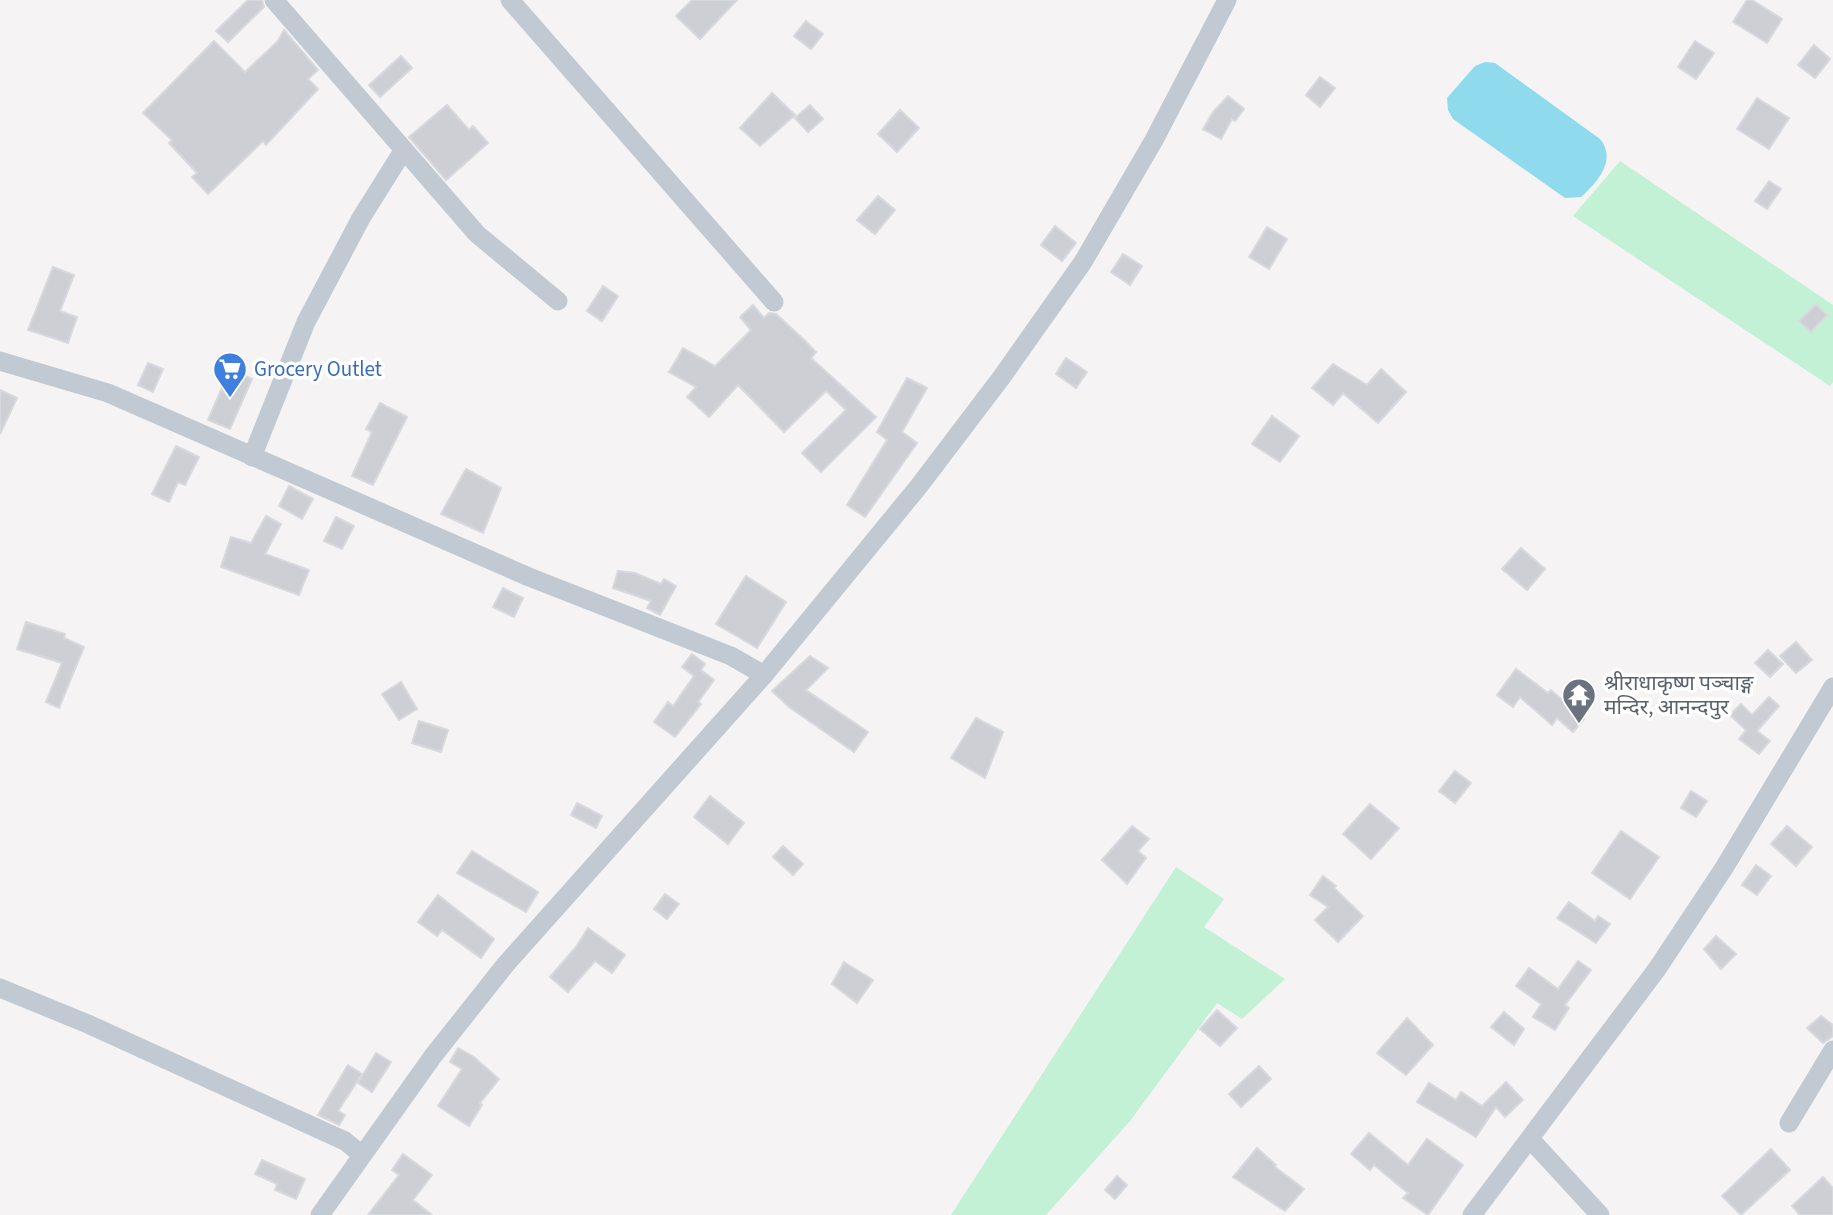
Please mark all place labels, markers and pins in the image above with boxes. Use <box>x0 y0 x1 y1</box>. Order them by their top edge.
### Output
supermarket icon: Grocery Outlet <box>211 350 249 399</box>
place label: Grocery Outlet <box>254 354 382 384</box>
place label: श्रीराधाकृष्ण पञ्चाङ्ग मन्दिर, आनन्दपुर <box>1604 668 1754 722</box>
temple icon: श्रीराधाकृष्ण पञ्चाङ्ग मन्दिर, आनन्दपुर <box>1560 676 1598 725</box>

